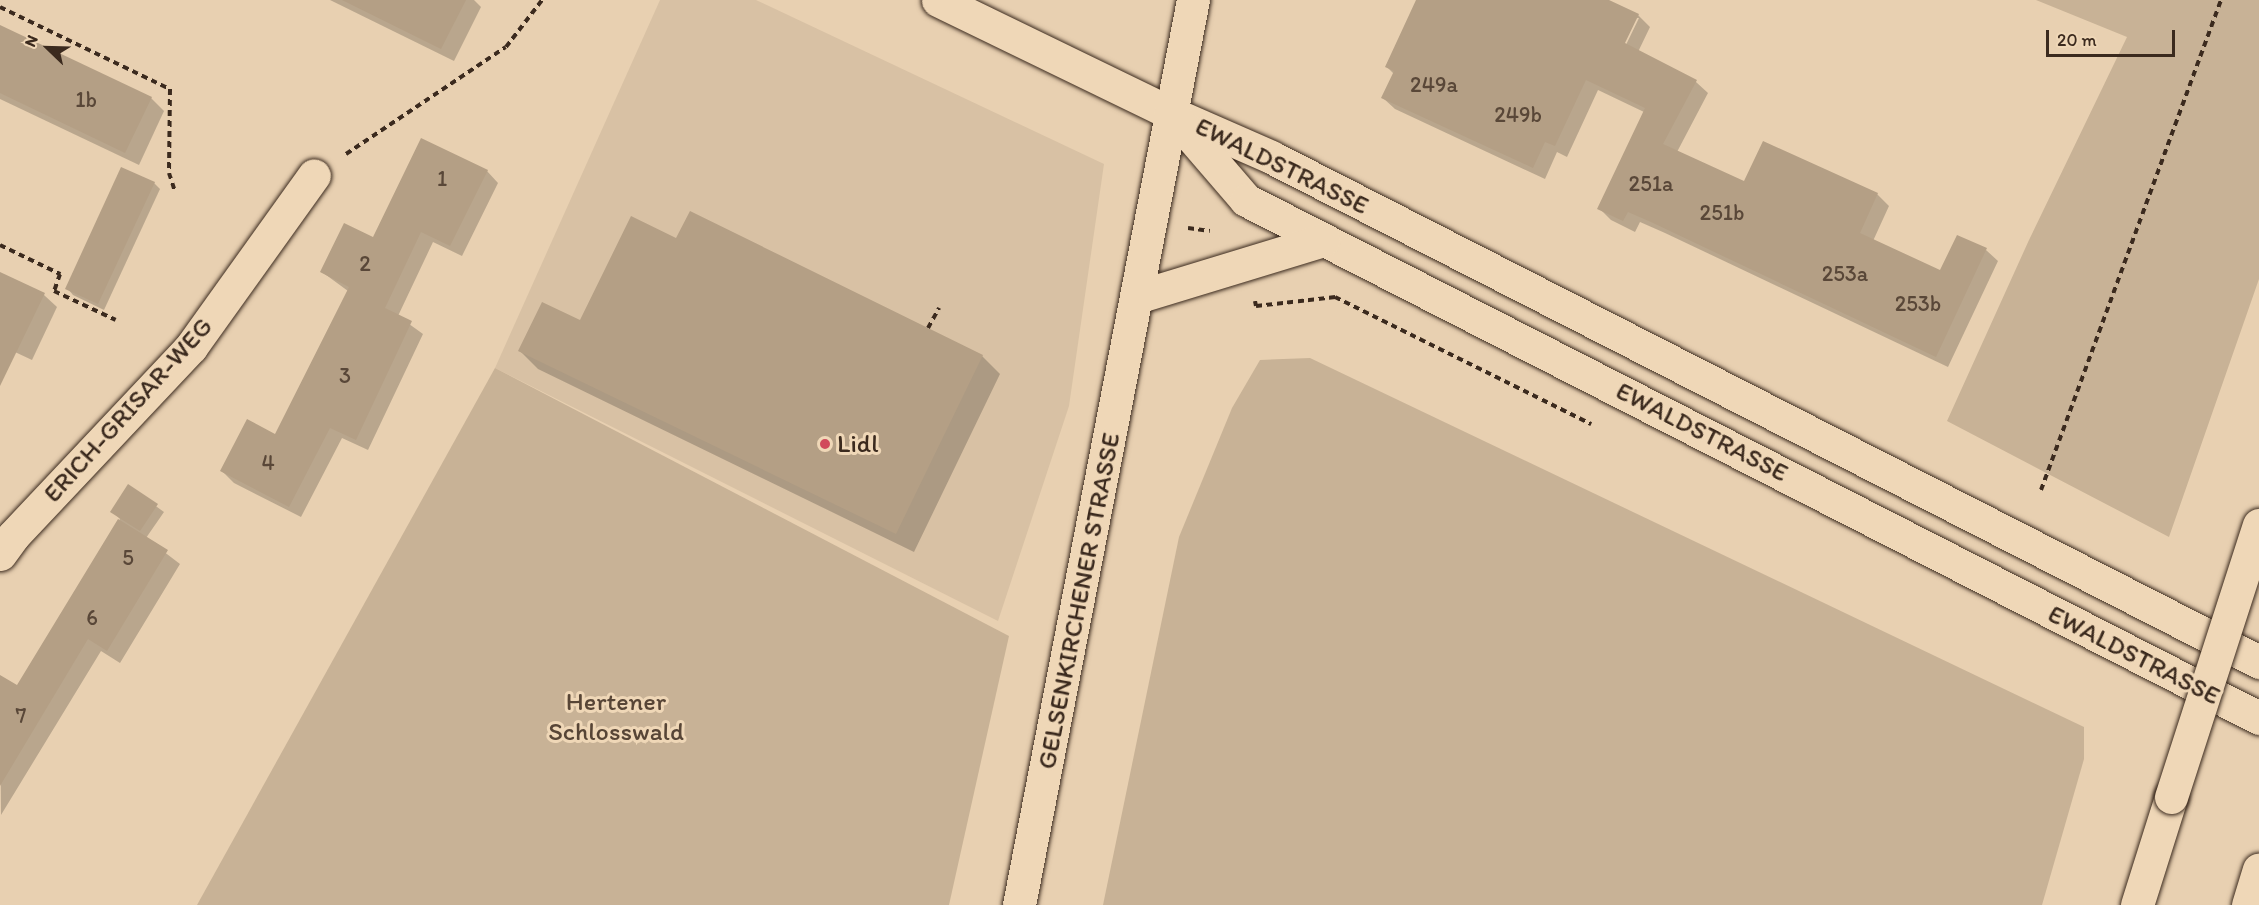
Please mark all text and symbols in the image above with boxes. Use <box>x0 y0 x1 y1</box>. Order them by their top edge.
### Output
north arrow <box>18 18 78 78</box>
scale bar <box>2049 18 2178 56</box>
text: 20 m <box>2057 29 2097 51</box>
text: N <box>20 32 42 49</box>
house number: 249a <box>1410 72 1458 98</box>
house number: 1b <box>75 87 97 113</box>
house number: 249b <box>1494 102 1542 128</box>
street label: EWALDSTRASSE <box>1190 111 1374 221</box>
house number: 1 <box>437 166 447 192</box>
house number: 251a <box>1629 171 1673 197</box>
house number: 251b <box>1700 200 1744 226</box>
house number: 2 <box>359 251 371 277</box>
house number: 253a <box>1822 261 1868 287</box>
house number: 253b <box>1895 291 1941 317</box>
street label: ERICH-GRISAR-WEG <box>37 311 219 509</box>
house number: 3 <box>339 363 351 389</box>
street label: EWALDSTRASSE <box>1611 375 1793 489</box>
place label: Lidl <box>837 428 878 460</box>
street label: GELSENKIRCHENER STRASSE <box>1031 430 1127 772</box>
marker: Lidl <box>818 437 832 451</box>
house number: 4 <box>261 450 275 476</box>
house number: 5 <box>122 545 134 571</box>
street label: EWALDSTRASSE <box>2043 598 2225 712</box>
house number: 6 <box>86 605 98 631</box>
park label: Hertener Schlosswald <box>548 686 684 748</box>
house number: 7 <box>16 703 26 729</box>

